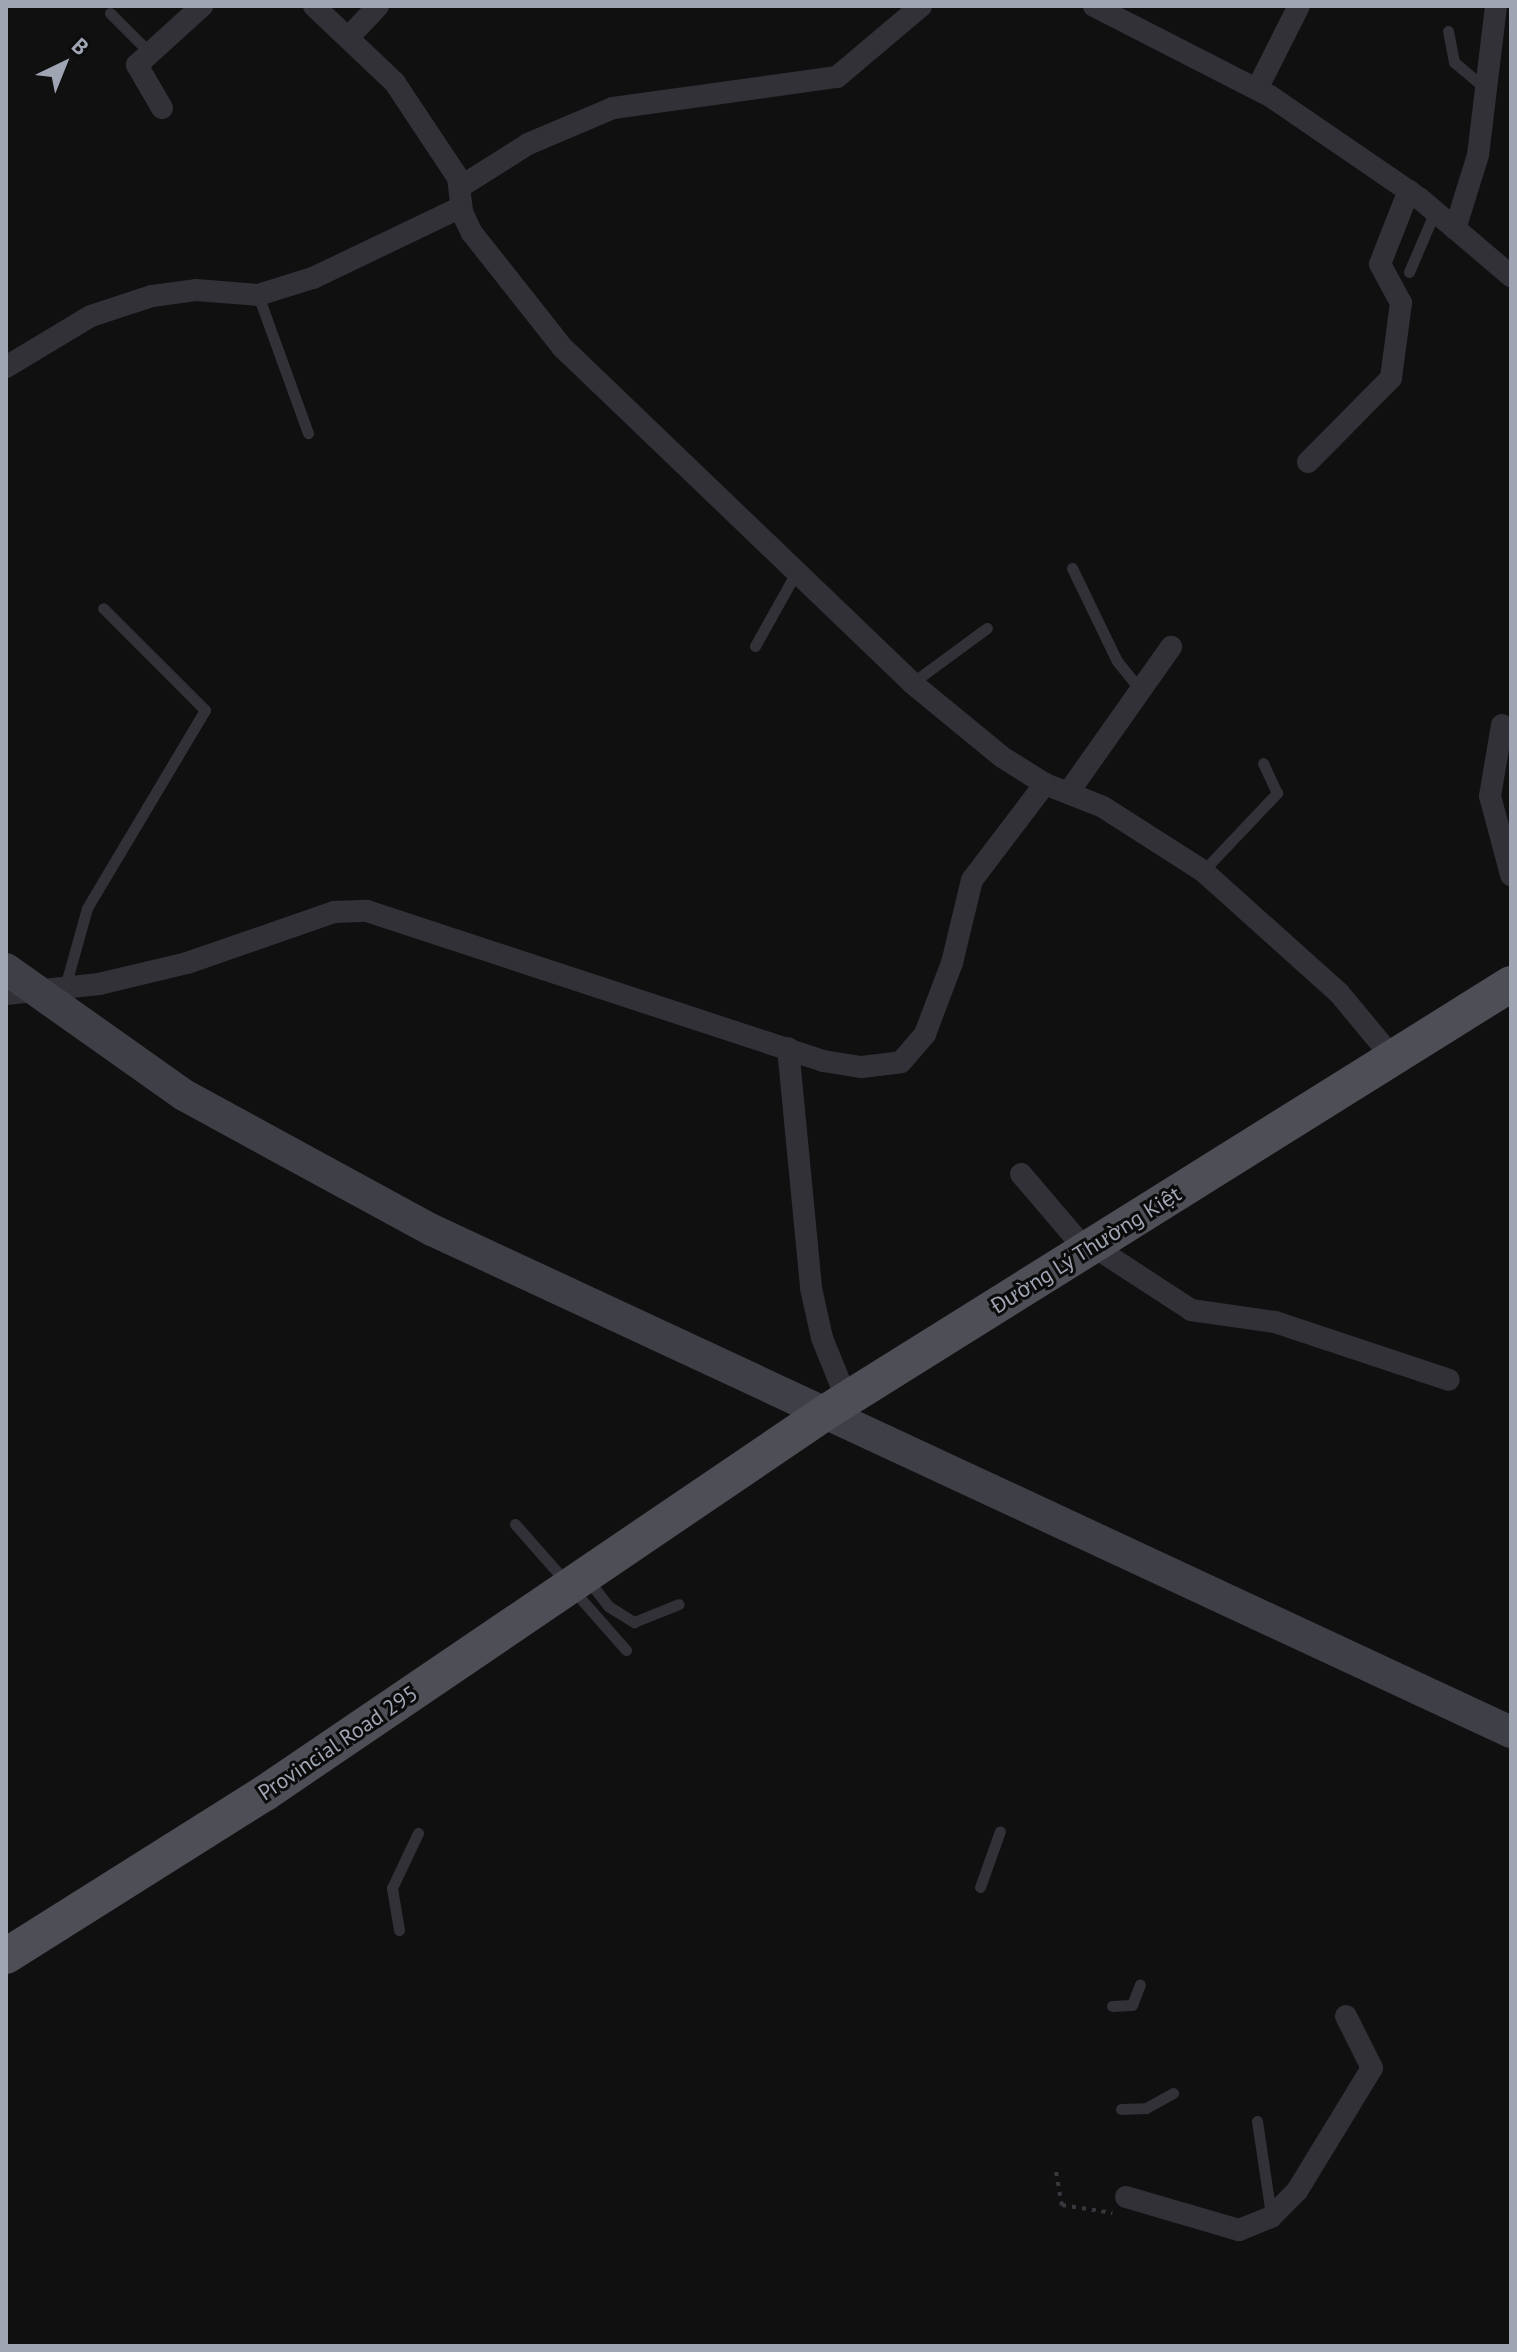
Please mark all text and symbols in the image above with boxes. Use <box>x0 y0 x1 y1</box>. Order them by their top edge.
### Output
north arrow <box>24 24 104 104</box>
text: B <box>66 32 95 61</box>
street label: Đường Lý Thường Kiệt <box>985 1180 1187 1320</box>
street label: Provincial Road 295 <box>253 1680 423 1806</box>

